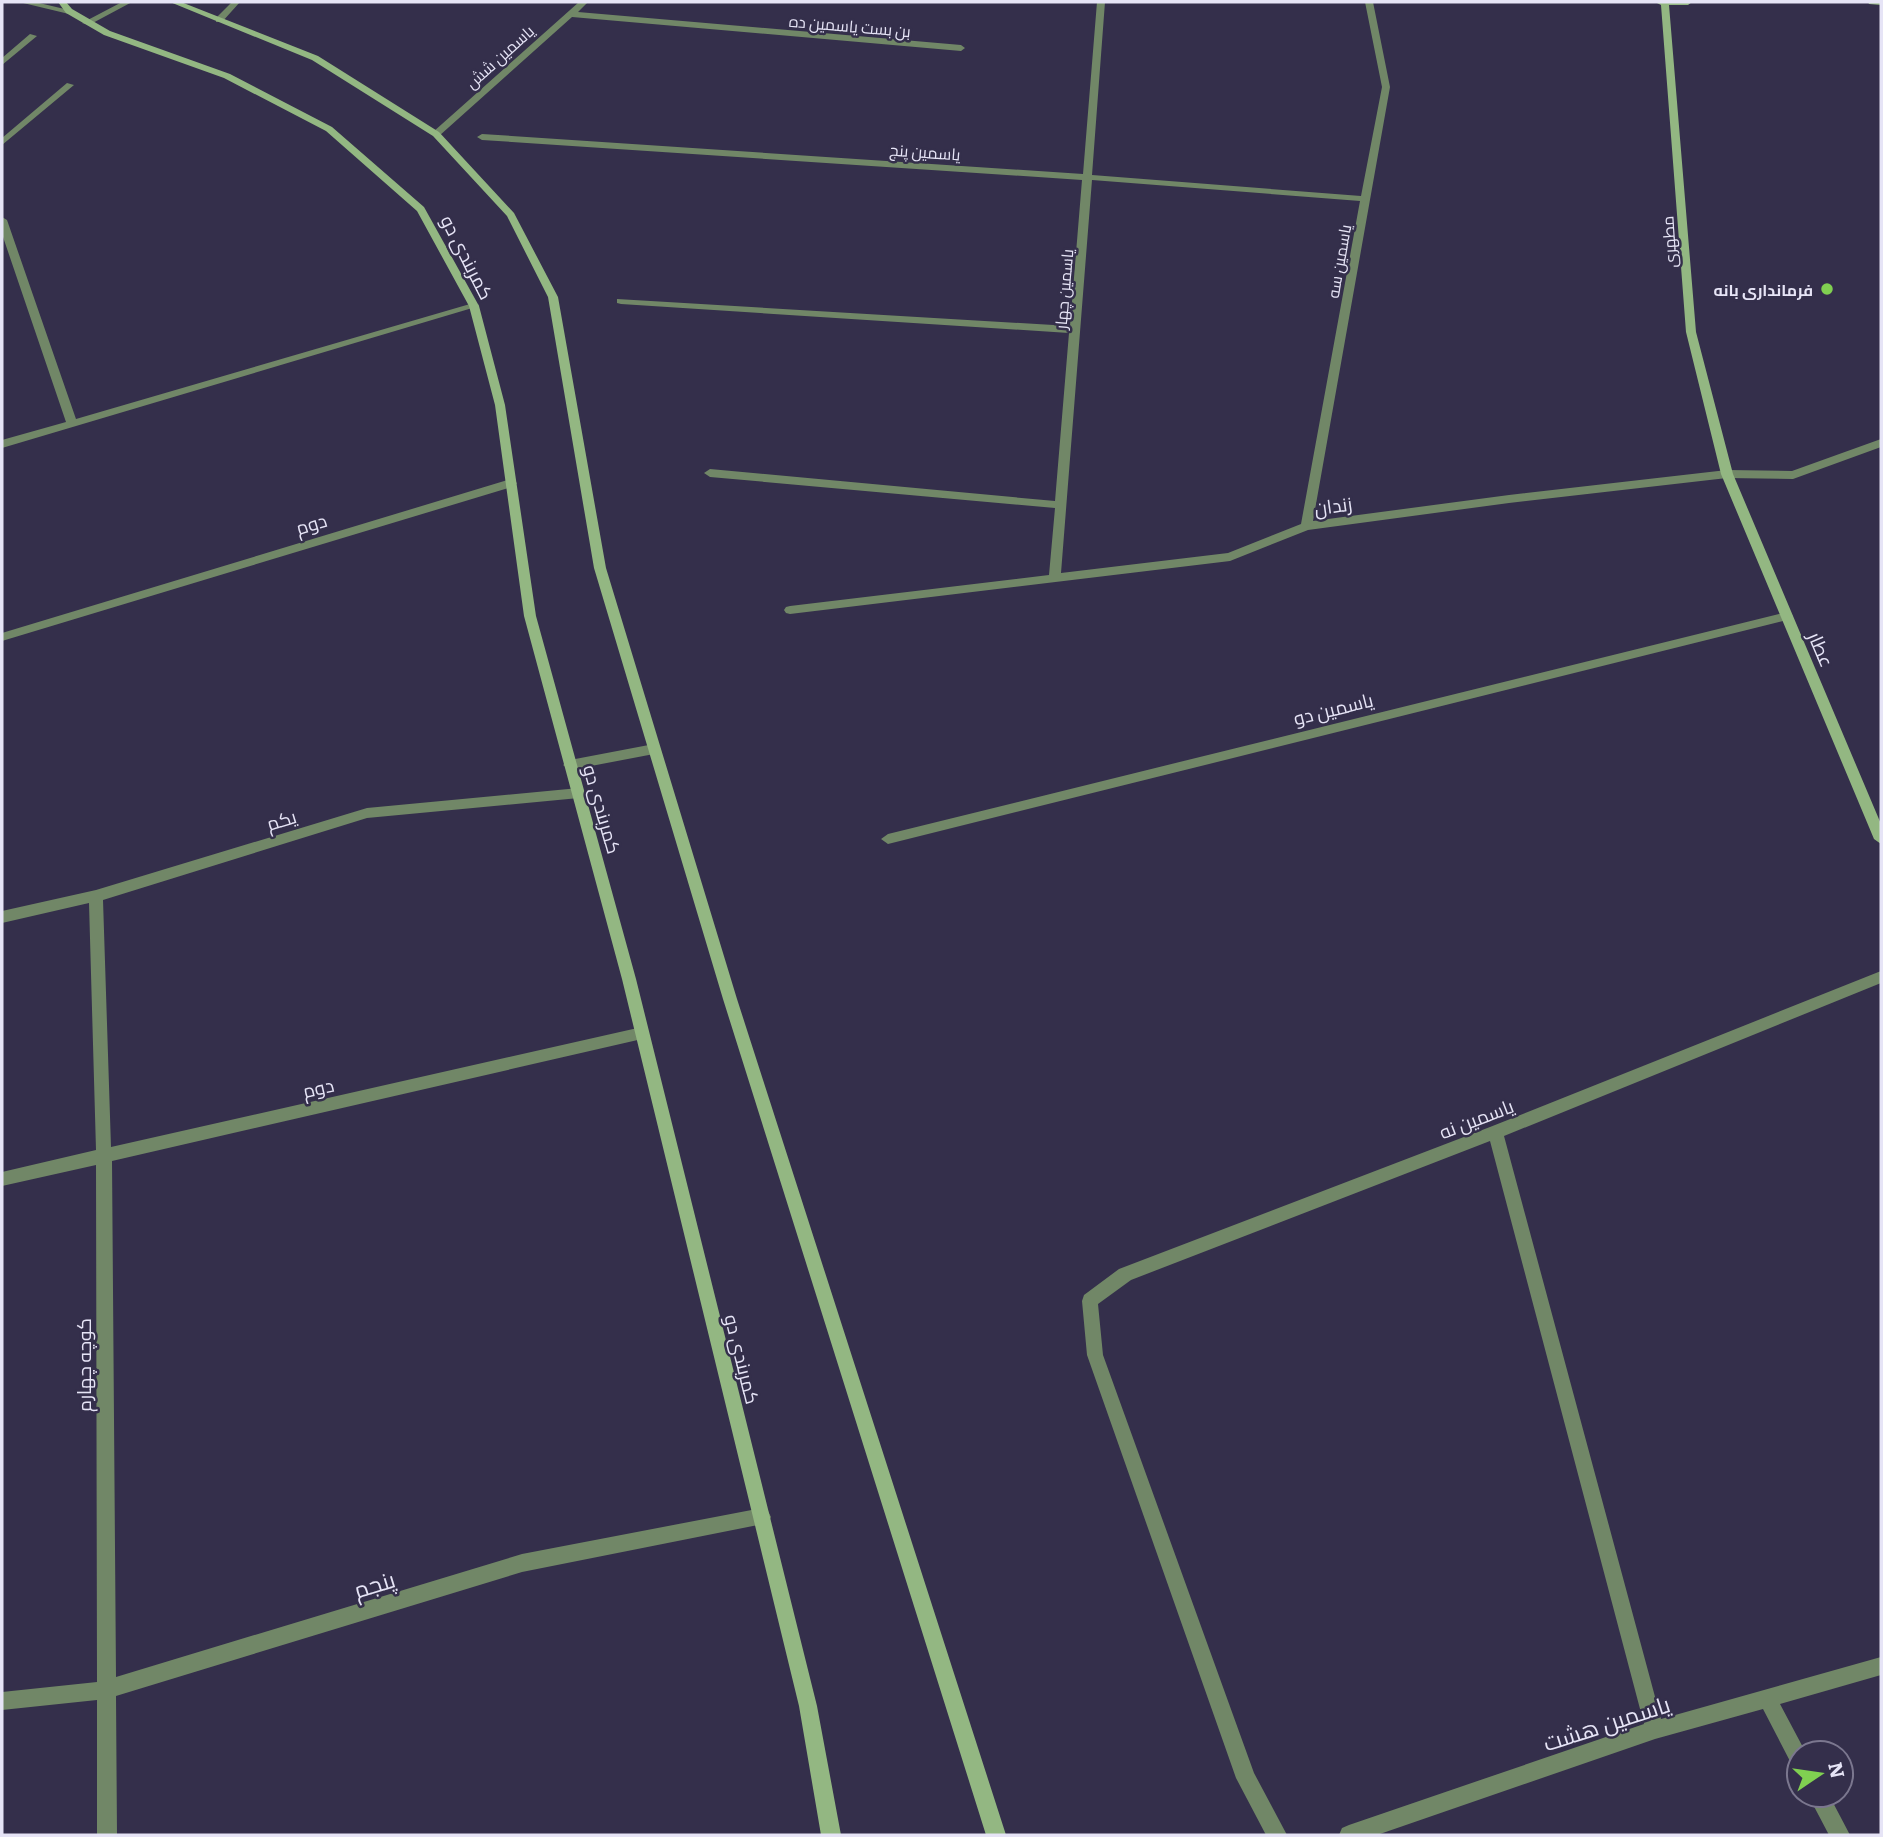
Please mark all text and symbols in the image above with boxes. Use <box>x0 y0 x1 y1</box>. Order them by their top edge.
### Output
street label: بن بست یاسمین ده <box>788 8 912 42</box>
street label: یاسمین شش <box>459 18 539 93</box>
street label: یاسمین پنج <box>889 137 962 167</box>
street label: کمربندی دو <box>435 210 501 304</box>
street label: مطهری <box>1654 215 1682 269</box>
street label: یاسمین سه <box>1320 221 1356 300</box>
street label: یاسمین چهار <box>1047 247 1080 331</box>
place label: فرمانداری بانه <box>1714 277 1813 301</box>
marker: فرمانداری بانه <box>1819 281 1835 297</box>
street label: زندان <box>1312 488 1354 522</box>
street label: دوم <box>292 505 330 542</box>
street label: عطار <box>1802 626 1842 671</box>
street label: یاسمین دو <box>1290 685 1376 731</box>
street label: کمربندی دو <box>577 761 629 857</box>
street label: یکم <box>263 801 300 838</box>
street label: دوم <box>300 1070 337 1105</box>
street label: یاسمین نه <box>1435 1091 1517 1145</box>
street label: کمربندی دو <box>718 1311 768 1407</box>
street label: کوچه چهارم <box>69 1318 98 1412</box>
street label: پنجم <box>349 1561 399 1606</box>
street label: یاسمین هشت <box>1538 1685 1674 1759</box>
north arrow <box>1785 1739 1855 1809</box>
text: N <box>1822 1759 1853 1781</box>

